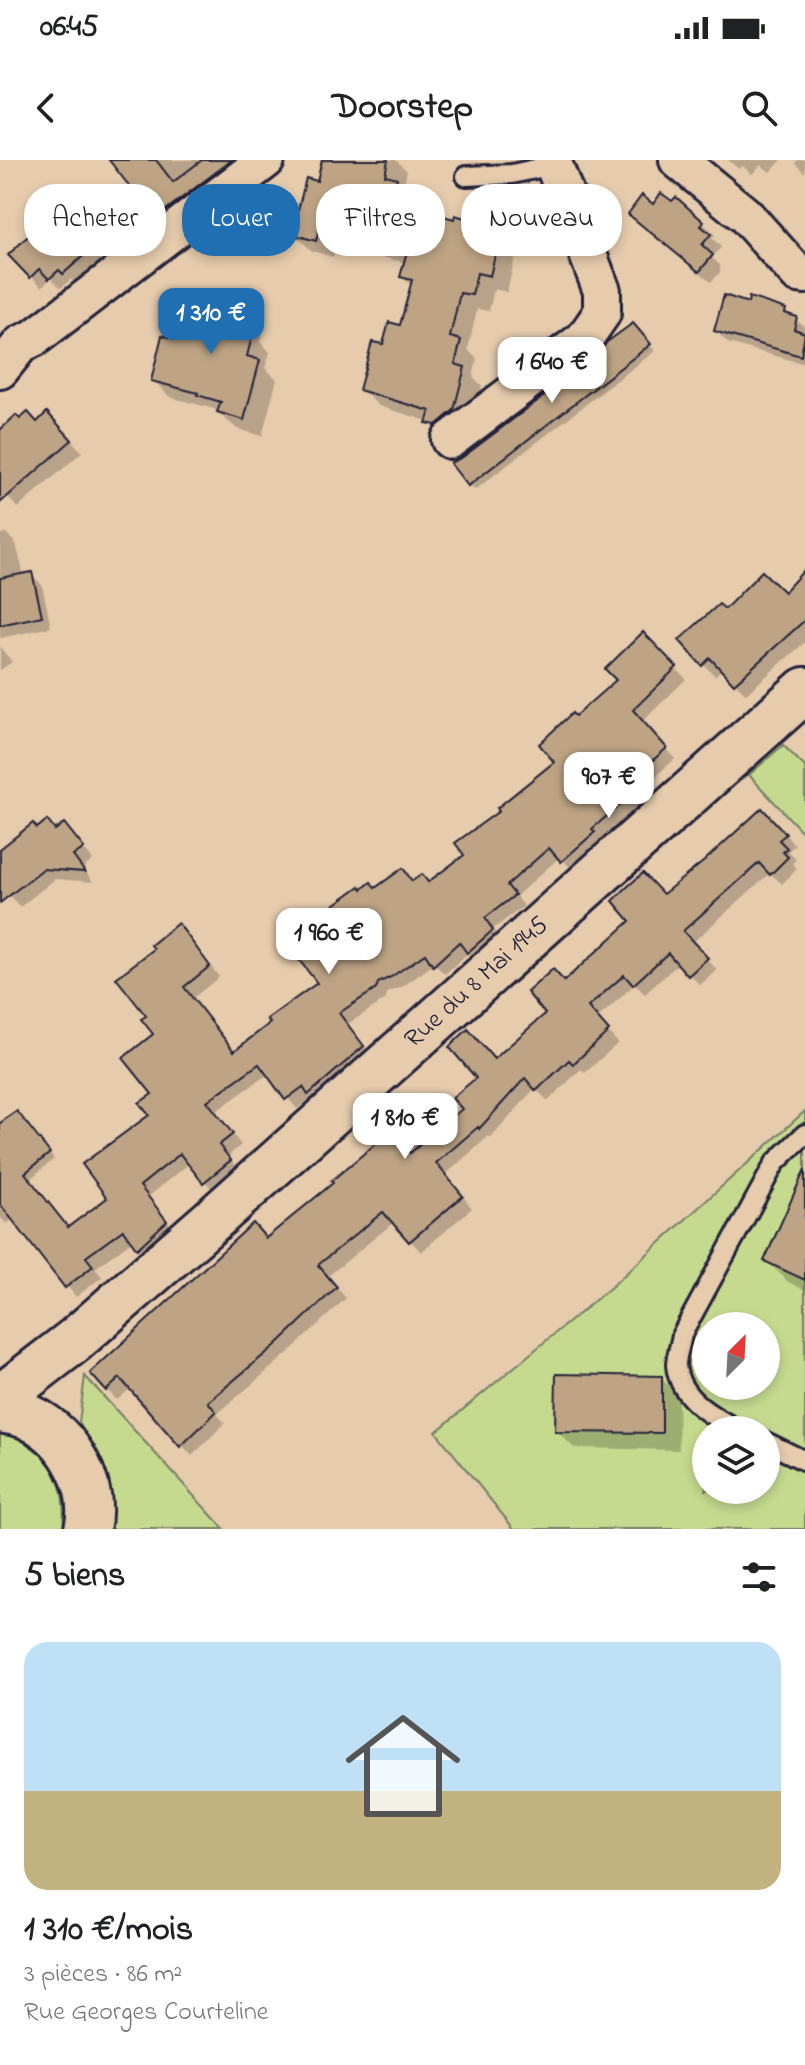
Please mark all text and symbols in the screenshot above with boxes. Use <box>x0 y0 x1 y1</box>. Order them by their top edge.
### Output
text: 06:45 <box>40 6 98 50</box>
text: Doorstep <box>332 82 473 135</box>
icon: back <box>24 86 68 130</box>
icon: search <box>737 86 781 130</box>
chip: Acheter <box>24 184 166 256</box>
chip: Louer <box>182 184 300 256</box>
chip: Filtres <box>316 184 445 256</box>
chip: Nouveau <box>461 184 622 256</box>
pin: 1 310 € <box>137 288 285 356</box>
text: 1 310 € <box>176 295 246 333</box>
pin: 1 640 € <box>478 337 626 405</box>
text: 1 640 € <box>516 344 588 382</box>
pin: 907 € <box>553 752 665 820</box>
text: 907 € <box>582 759 636 797</box>
pin: 1 960 € <box>255 908 403 976</box>
street label: Rue du 8 Mai 1945 <box>397 908 557 1058</box>
text: 1 960 € <box>294 915 364 953</box>
pin: 1 810 € <box>331 1093 479 1161</box>
text: 1 810 € <box>371 1100 439 1138</box>
north arrow <box>692 1312 780 1400</box>
map controls <box>692 1312 780 1504</box>
button: layers <box>692 1416 780 1504</box>
text: 5 biens <box>24 1552 125 1602</box>
icon: filters <box>737 1555 781 1599</box>
icon: home <box>331 1694 475 1838</box>
text: 1 310 €/mois <box>24 1906 193 1956</box>
text: 3 pièces · 86 m² <box>24 1956 182 1994</box>
text: Rue Georges Courteline <box>24 1994 268 2032</box>

